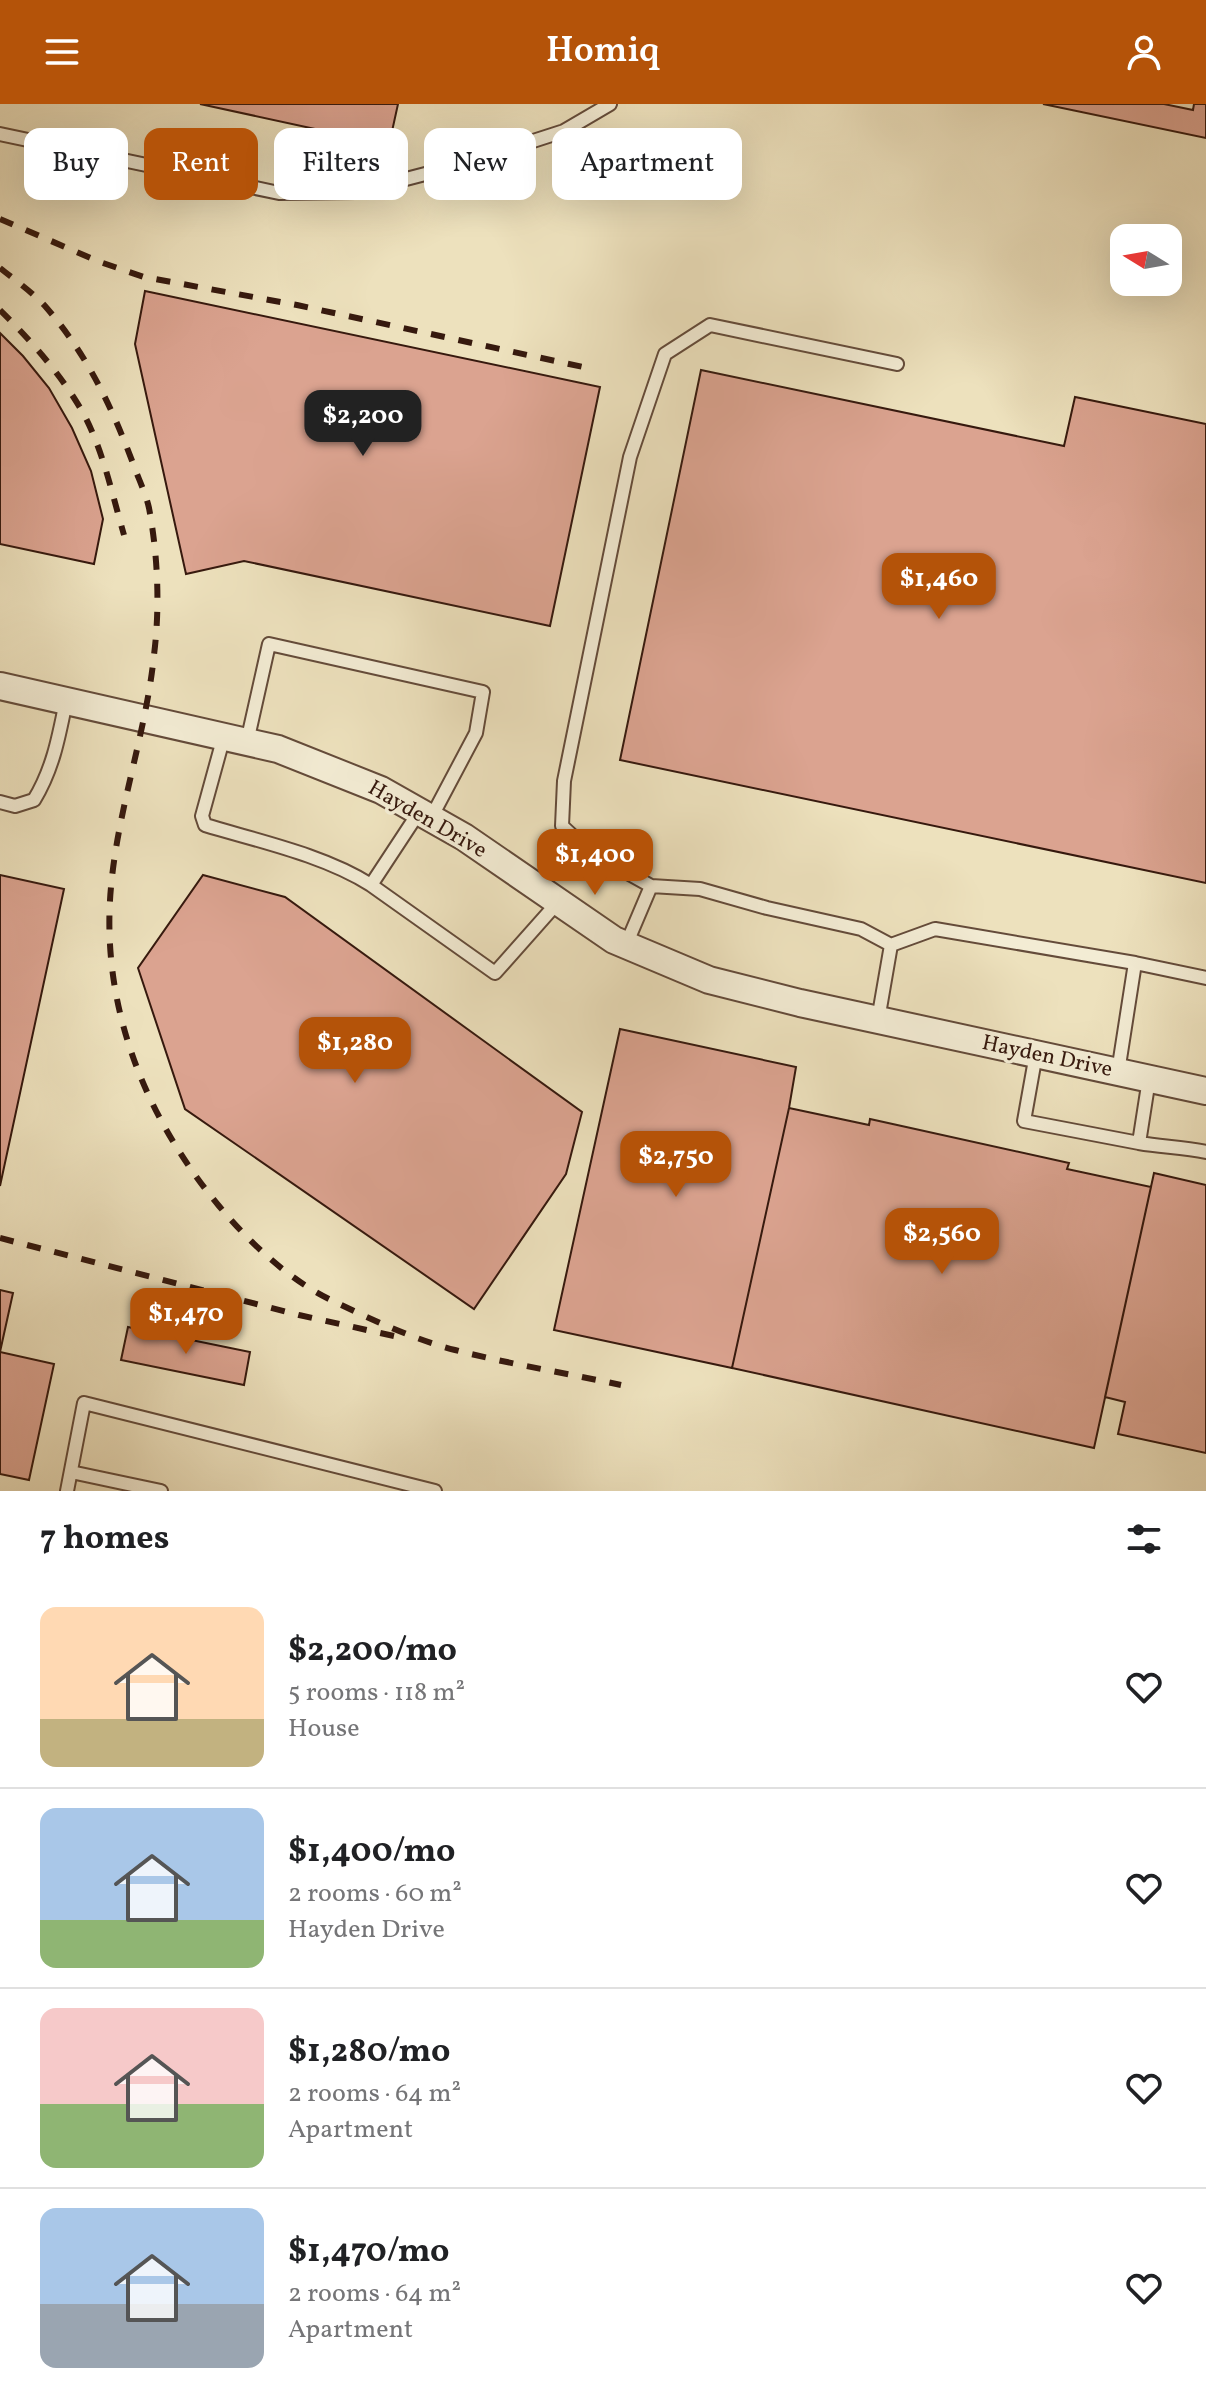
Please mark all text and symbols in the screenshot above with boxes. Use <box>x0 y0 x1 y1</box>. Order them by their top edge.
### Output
text: Homiq <box>546 27 660 77</box>
icon: menu <box>40 30 84 74</box>
icon: person <box>1122 30 1166 74</box>
chip: Buy <box>24 128 128 200</box>
chip: Rent <box>144 128 258 200</box>
chip: Filters <box>274 128 408 200</box>
chip: New <box>424 128 536 200</box>
chip: Apartment <box>552 128 742 200</box>
north arrow <box>1110 224 1182 296</box>
map controls <box>1110 224 1182 296</box>
pin: $2,200 <box>298 390 428 458</box>
text: $2,200 <box>322 398 404 434</box>
pin: $1,460 <box>874 553 1004 621</box>
text: $1,460 <box>900 561 978 597</box>
street label: Hayden Drive <box>362 773 492 867</box>
pin: $1,400 <box>530 829 660 897</box>
text: $1,400 <box>555 837 635 873</box>
pin: $1,280 <box>290 1017 420 1085</box>
text: $1,280 <box>317 1025 393 1061</box>
street label: Hayden Drive <box>979 1028 1115 1086</box>
pin: $2,750 <box>611 1131 741 1199</box>
text: $2,750 <box>638 1139 714 1175</box>
pin: $2,560 <box>877 1208 1007 1276</box>
text: $2,560 <box>903 1216 981 1252</box>
pin: $1,470 <box>121 1288 251 1356</box>
text: $1,470 <box>148 1296 224 1332</box>
text: 7 homes <box>40 1516 169 1563</box>
icon: filters <box>1122 1517 1166 1561</box>
text: $2,200/mo <box>288 1628 457 1675</box>
icon: home <box>104 1639 200 1735</box>
icon: heart <box>1122 1665 1166 1709</box>
text: 5 rooms · 118 m² <box>288 1675 465 1711</box>
text: House <box>288 1711 360 1747</box>
text: $1,400/mo <box>288 1829 455 1876</box>
icon: home <box>104 1840 200 1936</box>
icon: heart <box>1122 1866 1166 1910</box>
text: 2 rooms · 60 m² <box>288 1876 462 1912</box>
text: Hayden Drive <box>288 1912 445 1948</box>
text: $1,280/mo <box>288 2029 450 2076</box>
icon: home <box>104 2040 200 2136</box>
icon: heart <box>1122 2066 1166 2110</box>
text: 2 rooms · 64 m² <box>288 2076 461 2112</box>
text: Apartment <box>288 2112 413 2148</box>
text: $1,470/mo <box>288 2229 450 2276</box>
icon: home <box>104 2240 200 2336</box>
icon: heart <box>1122 2266 1166 2310</box>
text: 2 rooms · 64 m² <box>288 2276 461 2312</box>
text: Apartment <box>288 2312 413 2348</box>

